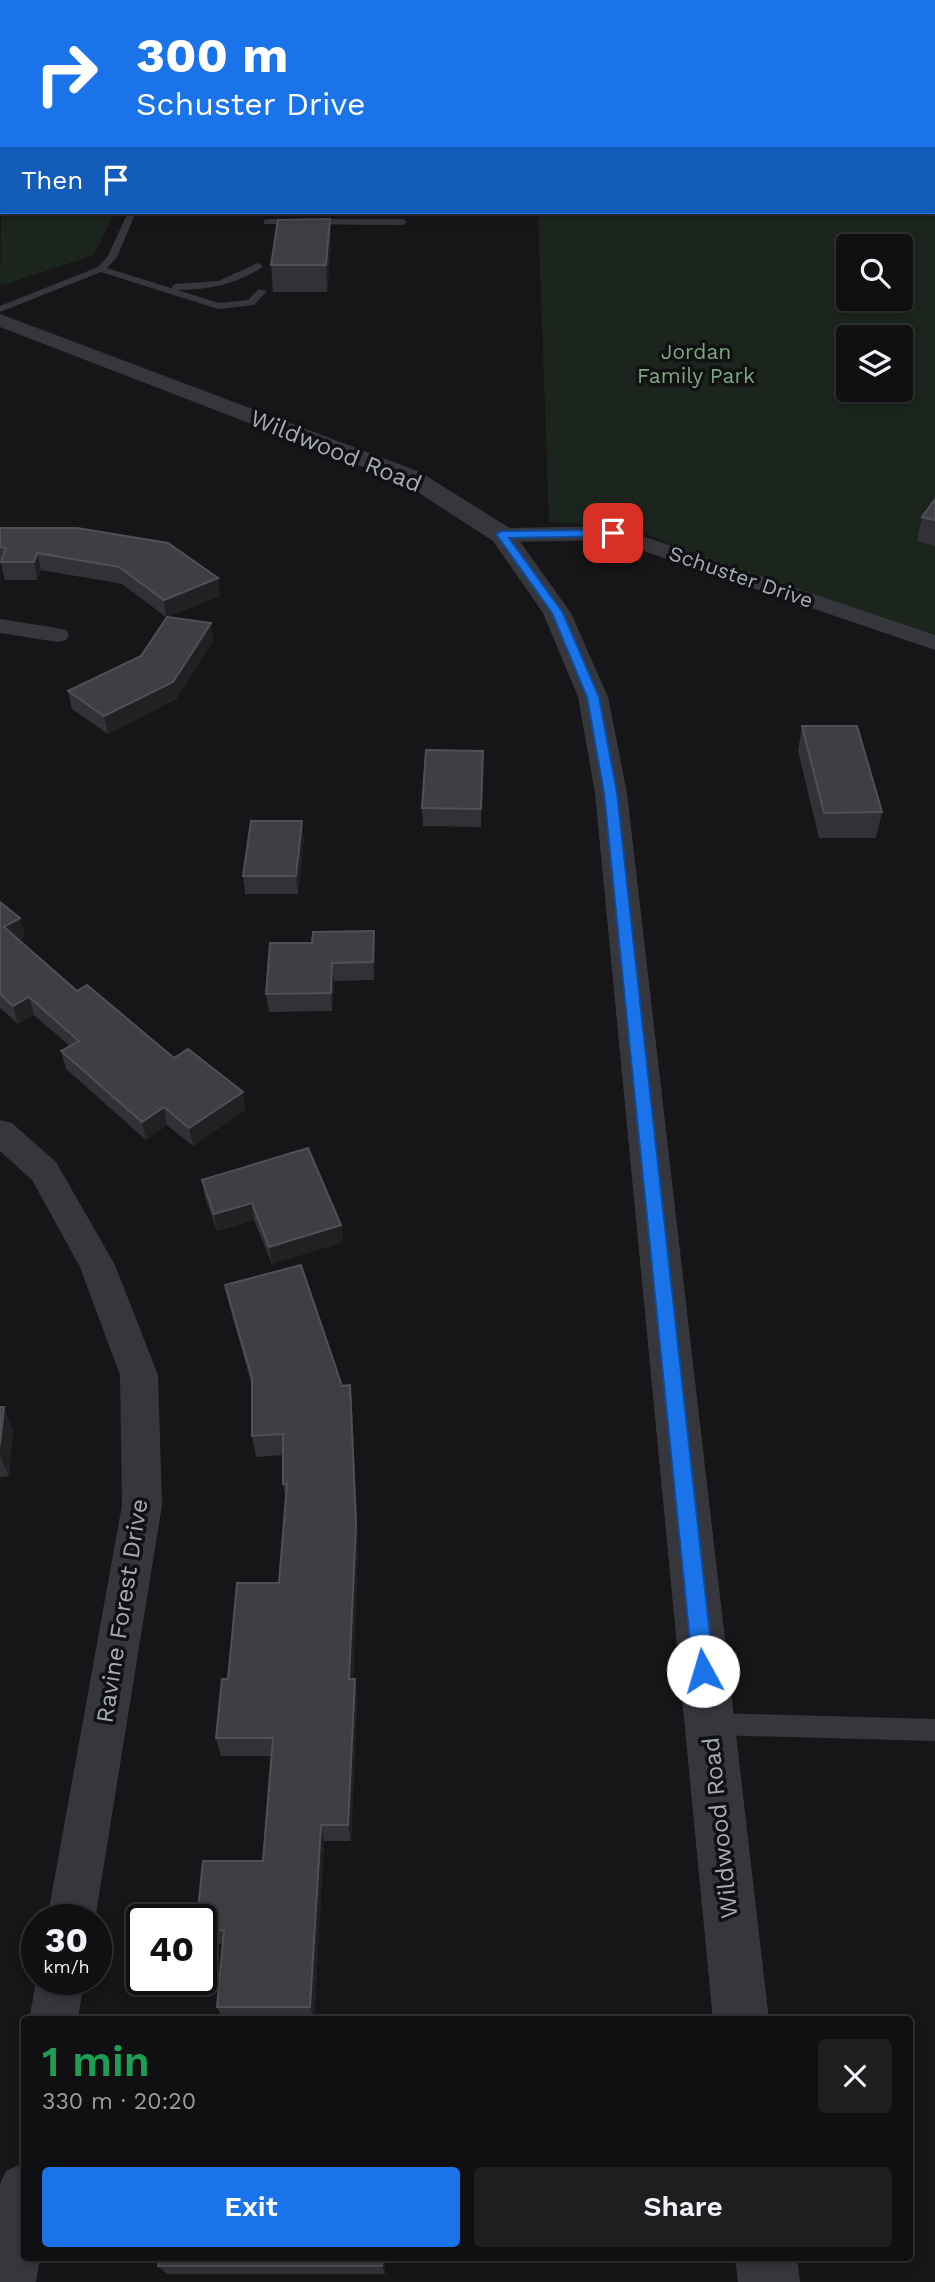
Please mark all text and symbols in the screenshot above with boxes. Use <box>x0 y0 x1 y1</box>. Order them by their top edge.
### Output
text: 300 m <box>136 26 288 84</box>
icon: right <box>21 28 112 119</box>
text: Schuster Drive <box>136 85 366 123</box>
icon: arrive <box>97 161 135 199</box>
text: Then <box>21 165 83 195</box>
map controls <box>836 234 913 402</box>
button: search <box>836 234 913 311</box>
button: layers <box>836 325 913 402</box>
park label: Jordan Family Park <box>637 339 755 388</box>
street label: Wildwood Road <box>246 404 426 498</box>
pin <box>583 503 643 563</box>
icon: arrive <box>594 514 632 552</box>
street label: Schuster Drive <box>666 540 816 613</box>
street label: Ravine Forest Drive <box>90 1497 154 1725</box>
position arrow <box>666 1634 740 1708</box>
street label: Wildwood Road <box>697 1736 743 1920</box>
speed limit sign: 40 <box>126 1904 217 1995</box>
text: 30 <box>45 1919 88 1961</box>
text: km/h <box>43 1956 90 1977</box>
text: 1 min <box>42 2037 150 2086</box>
button: close <box>818 2039 892 2113</box>
text: 330 m · 20:20 <box>42 2088 196 2115</box>
button: Exit <box>42 2167 460 2247</box>
button: Share <box>474 2167 892 2247</box>

